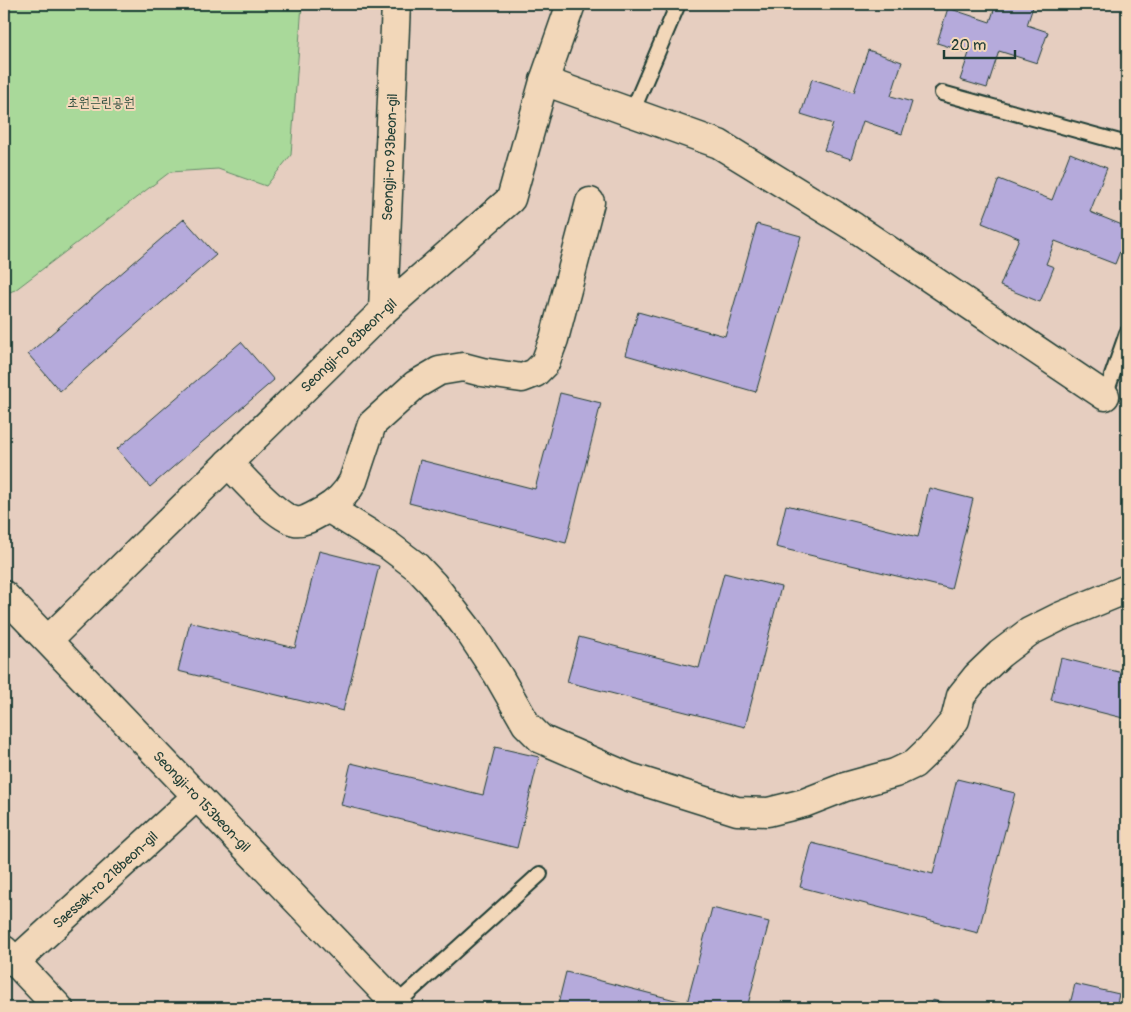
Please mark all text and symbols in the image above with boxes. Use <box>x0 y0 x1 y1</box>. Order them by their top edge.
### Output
scale bar <box>944 28 1015 60</box>
text: 20 m <box>951 36 986 55</box>
street label: Seongji-ro 93beon-gil <box>378 93 401 221</box>
park label: 초원근린공원 <box>67 94 135 111</box>
street label: Seongji-ro 83beon-gil <box>297 295 400 396</box>
street label: Seongji-ro 153beon-gil <box>150 747 254 855</box>
street label: Saessak-ro 218beon-gil <box>49 828 161 932</box>

